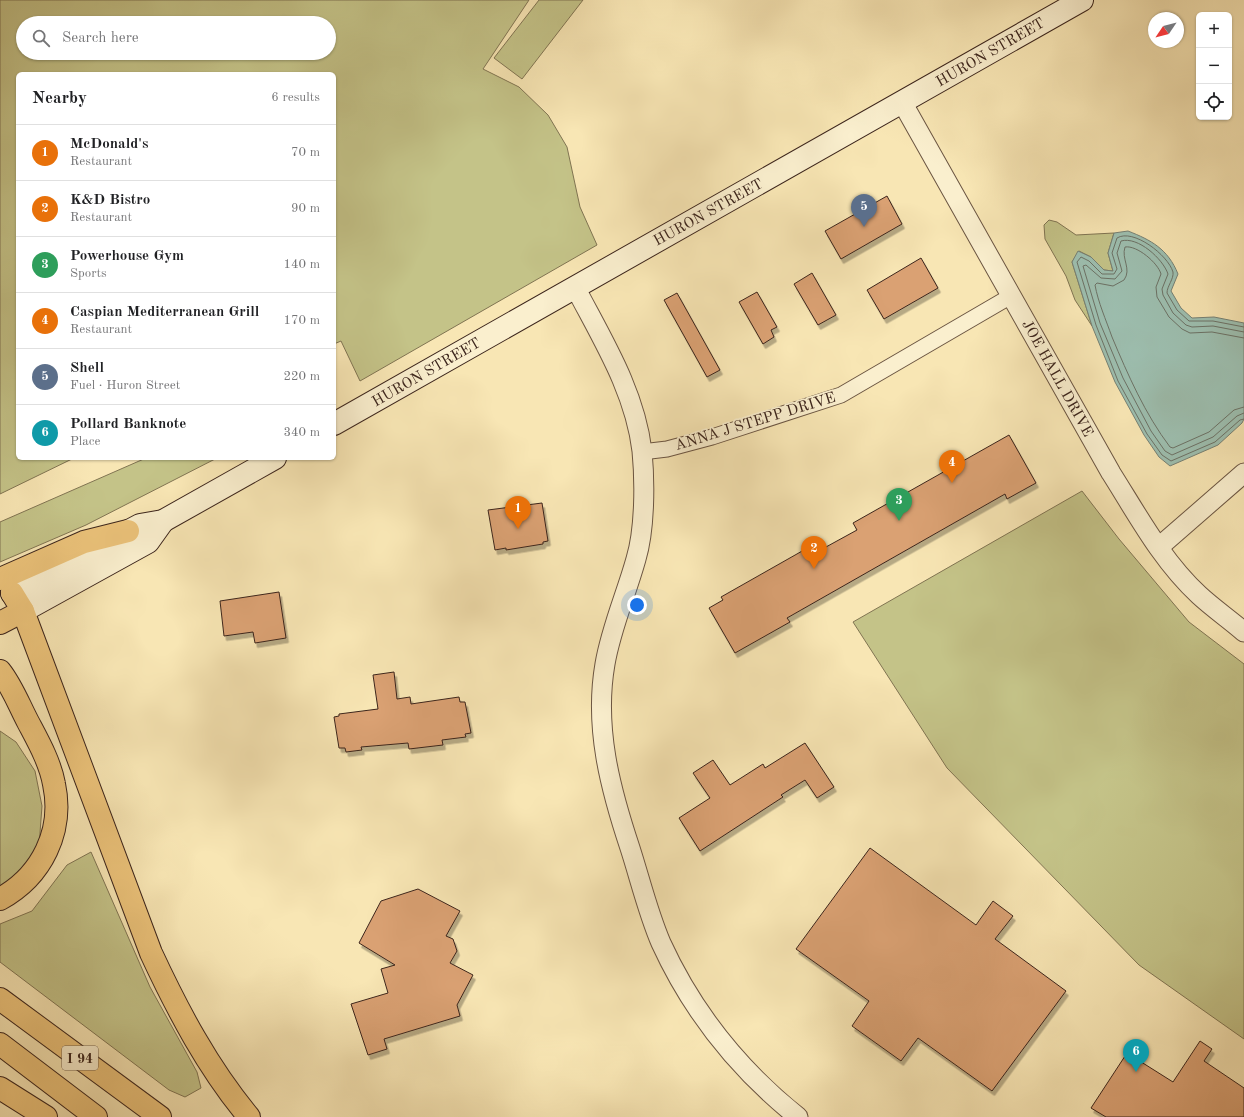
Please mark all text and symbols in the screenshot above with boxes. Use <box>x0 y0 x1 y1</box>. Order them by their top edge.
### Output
north arrow <box>1148 12 1184 48</box>
map controls <box>1196 12 1232 120</box>
button: + <box>1196 12 1232 48</box>
search box <box>16 16 336 60</box>
street label: HURON STREET <box>934 16 1048 90</box>
icon: search <box>30 27 52 49</box>
text: Search here <box>62 31 139 46</box>
button: − <box>1196 48 1232 84</box>
button: locate <box>1196 84 1232 120</box>
text: Nearby <box>32 90 87 107</box>
text: 6 results <box>271 91 320 104</box>
text: McDonald's <box>70 137 148 152</box>
text: 1 <box>41 146 49 159</box>
text: 70 m <box>291 146 320 159</box>
text: Restaurant <box>70 155 132 168</box>
street label: HURON STREET <box>651 177 766 250</box>
text: K&D Bistro <box>70 193 150 208</box>
pin: 5 <box>851 194 877 227</box>
text: 2 <box>41 202 49 215</box>
text: 90 m <box>291 202 320 215</box>
text: Restaurant <box>70 211 132 224</box>
text: Powerhouse Gym <box>70 249 184 264</box>
text: 3 <box>41 258 49 271</box>
text: 140 m <box>283 258 320 271</box>
text: Sports <box>70 267 107 280</box>
text: Caspian Mediterranean Grill <box>70 305 259 320</box>
text: 4 <box>41 314 49 327</box>
text: 170 m <box>283 314 320 327</box>
street label: JOE HALL DRIVE <box>1018 318 1095 440</box>
text: Restaurant <box>70 323 132 336</box>
street label: HURON STREET <box>370 336 484 410</box>
text: Shell <box>70 361 104 376</box>
text: 5 <box>41 370 49 383</box>
text: 220 m <box>283 370 320 383</box>
text: Fuel · Huron Street <box>70 379 180 392</box>
street label: ANNA J STEPP DRIVE <box>673 391 838 454</box>
text: Pollard Banknote <box>70 417 186 432</box>
text: 6 <box>41 426 49 439</box>
text: 340 m <box>283 426 320 439</box>
text: Place <box>70 435 100 448</box>
pin: 4 <box>939 450 965 483</box>
pin: 3 <box>886 488 912 521</box>
pin: 1 <box>505 496 531 529</box>
pin: 2 <box>801 536 827 569</box>
your location <box>627 595 647 615</box>
pin: 6 <box>1123 1039 1149 1072</box>
road number: I 94 <box>62 1046 98 1070</box>

